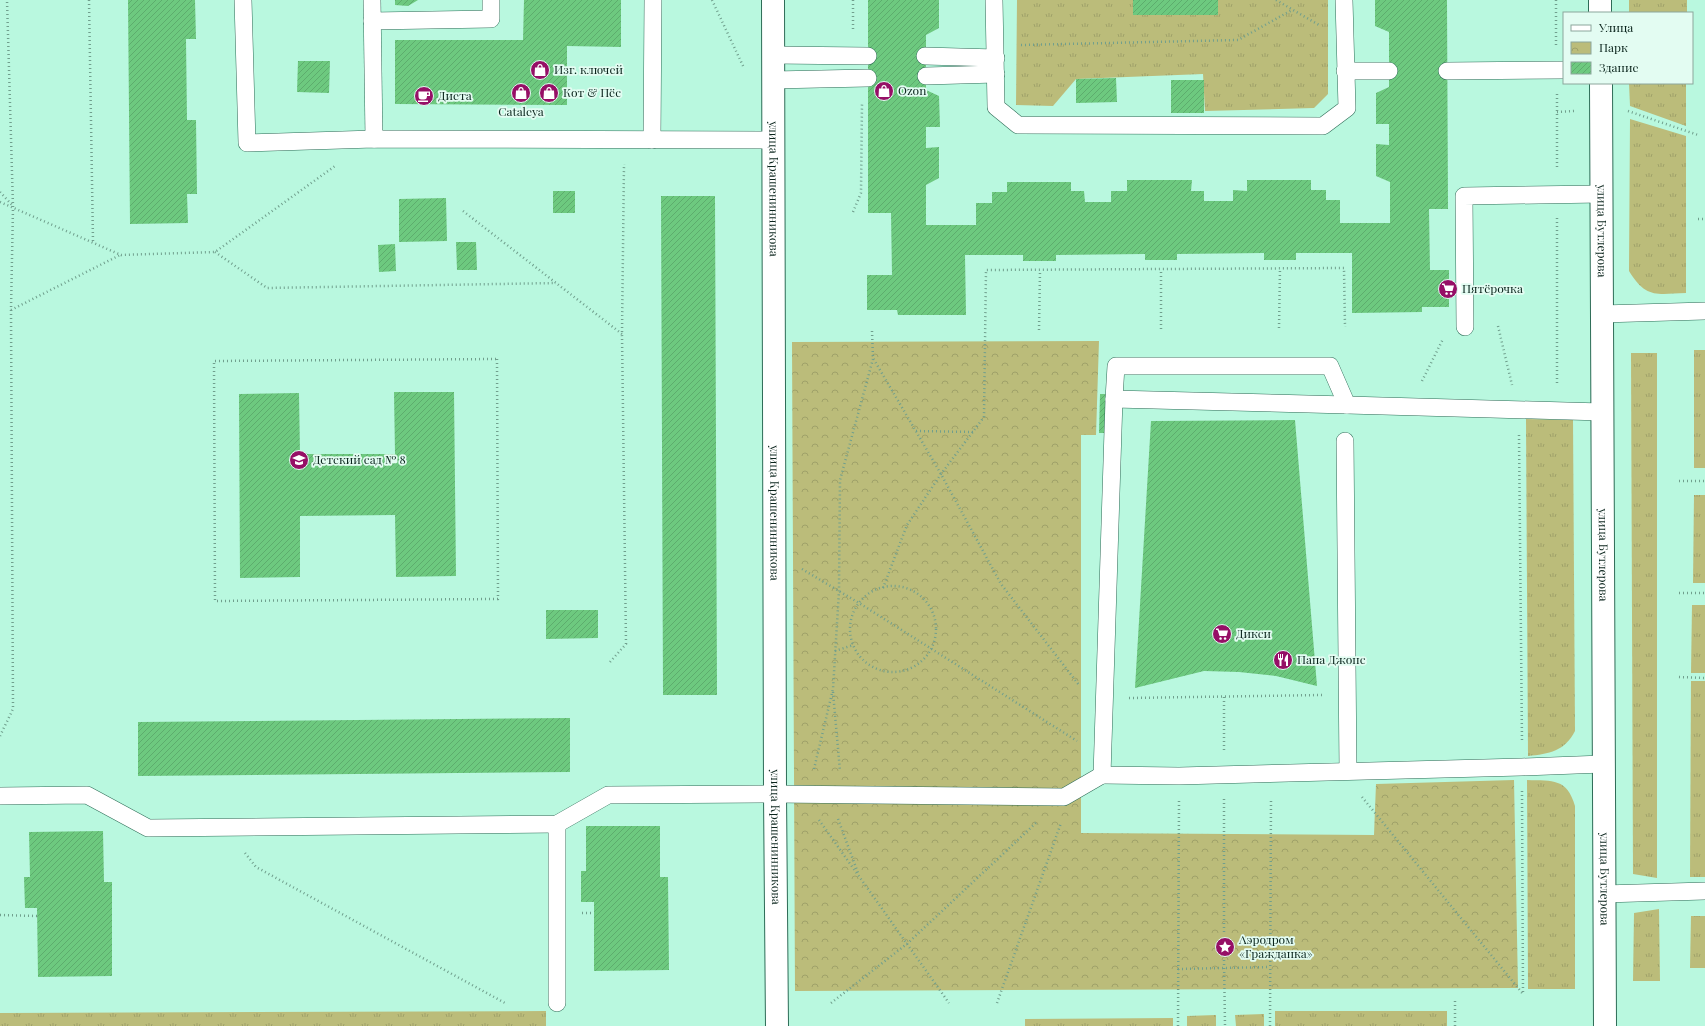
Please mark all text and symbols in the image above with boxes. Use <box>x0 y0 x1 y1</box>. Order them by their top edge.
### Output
legend <box>1563 12 1693 84</box>
text: Улица <box>1598 19 1633 35</box>
text: Парк <box>1599 39 1628 55</box>
shop icon: Изг. ключей <box>529 59 551 81</box>
text: Здание <box>1599 59 1639 75</box>
place label: Изг. ключей <box>554 61 623 77</box>
shop icon: Ozon <box>873 80 895 102</box>
shop icon: Cataleya <box>510 82 532 104</box>
shop icon: Кот & Пёс <box>538 82 560 104</box>
place label: Ozon <box>898 82 926 98</box>
place label: Кот & Пёс <box>563 84 621 100</box>
cafe icon: Диета <box>413 85 435 107</box>
place label: Диета <box>438 87 472 103</box>
place label: Cataleya <box>498 103 544 119</box>
street label: улица Крашенинникова <box>766 120 783 257</box>
street label: улица Бутлерова <box>1594 183 1611 278</box>
supermarket icon: Пятёрочка <box>1437 278 1459 300</box>
place label: Пятёрочка <box>1462 280 1523 296</box>
street label: улица Крашенинникова <box>767 444 783 581</box>
school or university icon: Детский сад № 8 <box>288 449 310 471</box>
place label: Детский сад № 8 <box>313 451 406 467</box>
street label: улица Бутлерова <box>1596 507 1612 602</box>
supermarket icon: Дикси <box>1211 623 1233 645</box>
place label: Дикси <box>1236 625 1272 641</box>
restaurant icon: Папа Джонс <box>1272 649 1294 671</box>
place label: Папа Джонс <box>1297 651 1366 667</box>
street label: улица Крашенинникова <box>768 768 785 905</box>
street label: улица Бутлерова <box>1597 831 1614 926</box>
place label: Аэродром «Гражданка» <box>1238 931 1313 961</box>
place icon: Аэродром «Гражданка» <box>1214 936 1236 958</box>

